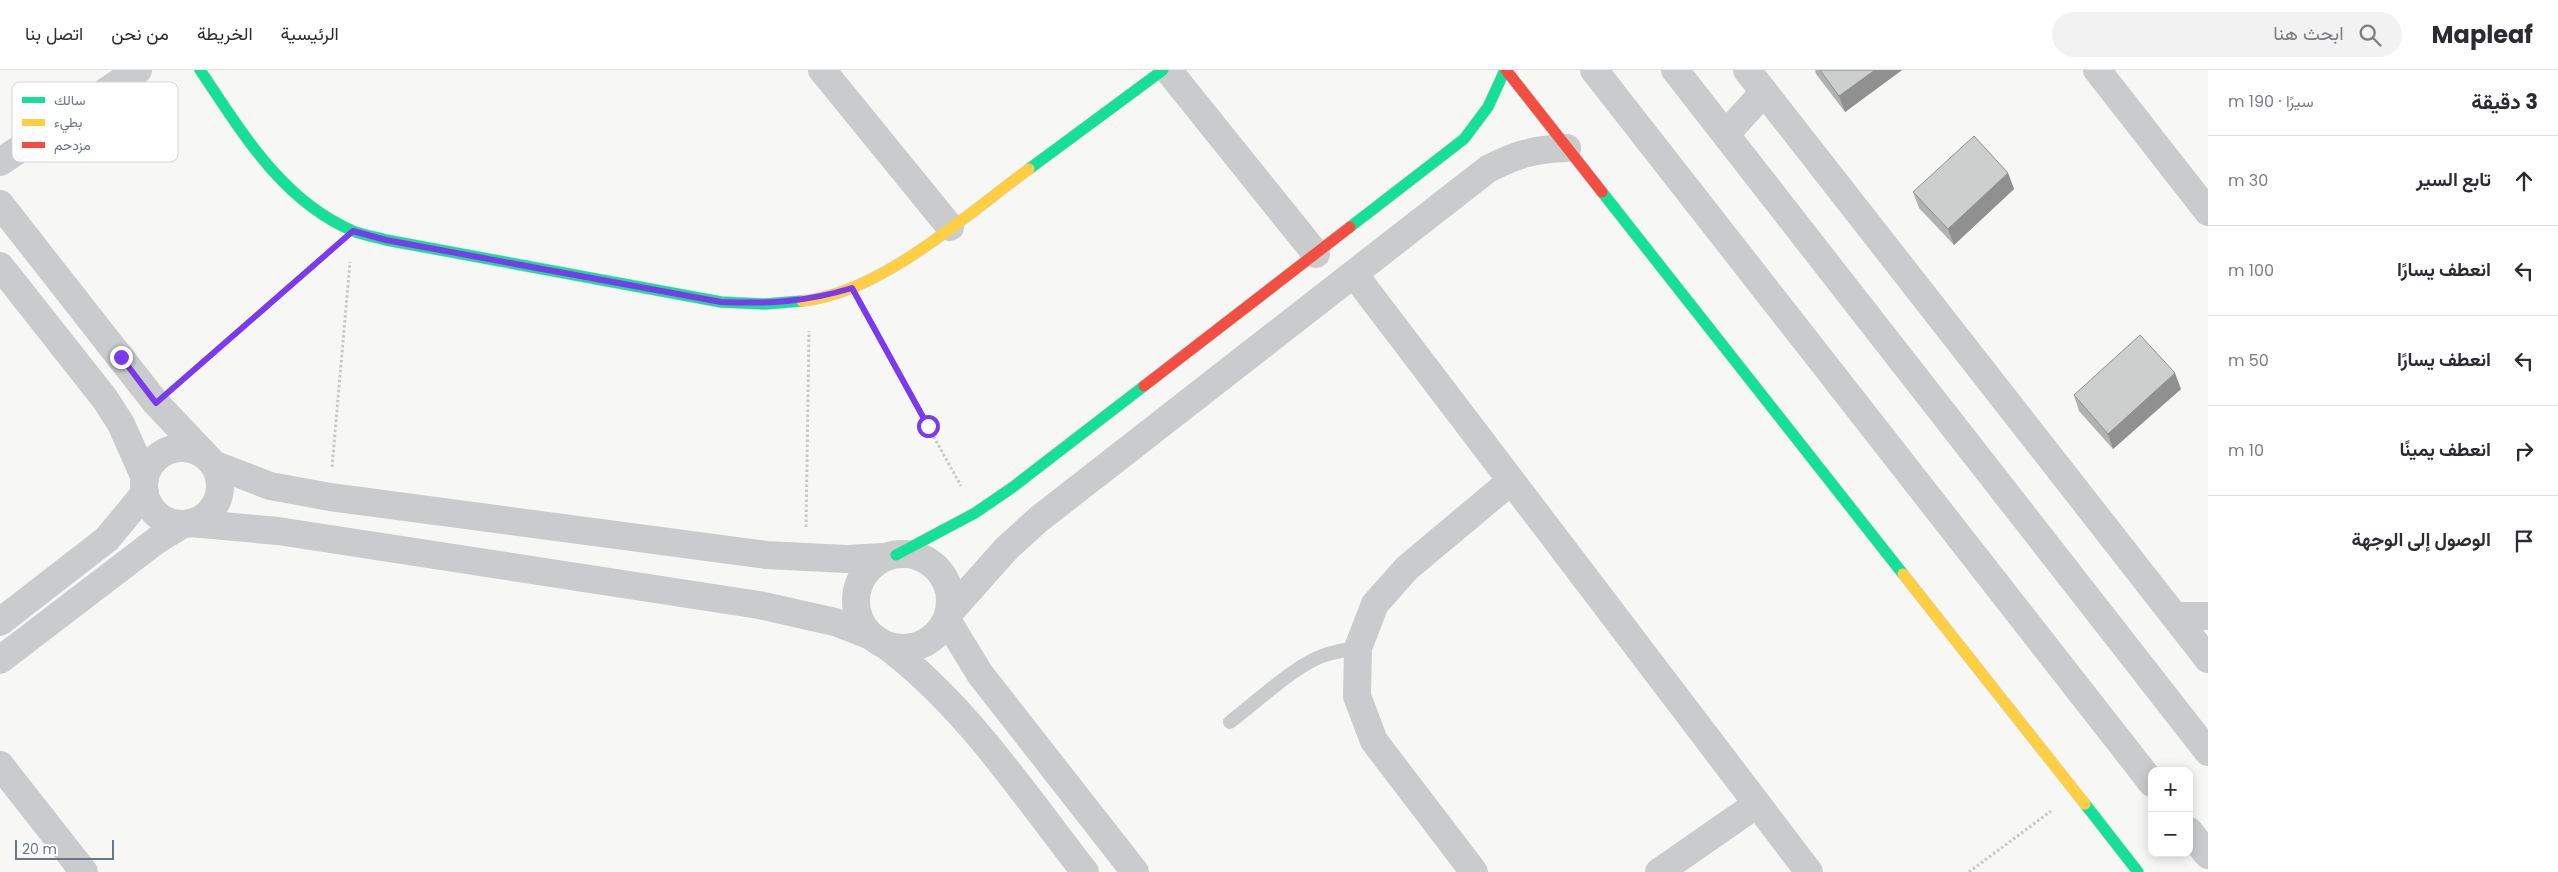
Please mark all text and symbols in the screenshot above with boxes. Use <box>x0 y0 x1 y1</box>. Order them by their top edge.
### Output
search box <box>2052 12 2402 57</box>
text: Mapleaf <box>2432 18 2533 51</box>
text: ابحث هنا <box>2273 20 2344 47</box>
text: اتصل بنا <box>25 21 83 46</box>
text: من نحن <box>111 21 169 46</box>
text: الخريطة <box>197 21 253 46</box>
text: الرئيسية <box>281 21 339 46</box>
icon: search <box>2356 21 2384 49</box>
legend <box>12 82 178 162</box>
text: 3 دقيقة <box>2471 87 2538 116</box>
text: سالك <box>54 90 85 110</box>
text: سيرًا · 190 m <box>2228 90 2314 113</box>
text: بطيء <box>54 112 82 134</box>
text: مزدحم <box>54 135 91 155</box>
text: تابع السير <box>2416 166 2491 193</box>
icon: ahead <box>2510 167 2538 195</box>
text: 30 m <box>2228 169 2268 192</box>
text: انعطف يسارًا <box>2397 256 2491 283</box>
icon: left <box>2510 257 2538 285</box>
text: 100 m <box>2228 259 2274 282</box>
route end <box>110 346 133 369</box>
text: انعطف يسارًا <box>2397 346 2491 373</box>
icon: left <box>2510 347 2538 375</box>
text: 50 m <box>2228 349 2269 372</box>
route start <box>917 415 940 438</box>
text: انعطف يمينًا <box>2399 436 2491 463</box>
icon: right <box>2510 437 2538 465</box>
text: 10 m <box>2228 439 2264 462</box>
text: الوصول إلى الوجهة <box>2352 526 2491 553</box>
icon: arrive <box>2510 527 2538 555</box>
map controls <box>2148 767 2193 857</box>
button: + <box>2148 767 2193 812</box>
button: − <box>2148 812 2193 857</box>
scale bar <box>15 837 114 860</box>
text: 20 m <box>22 839 57 859</box>

